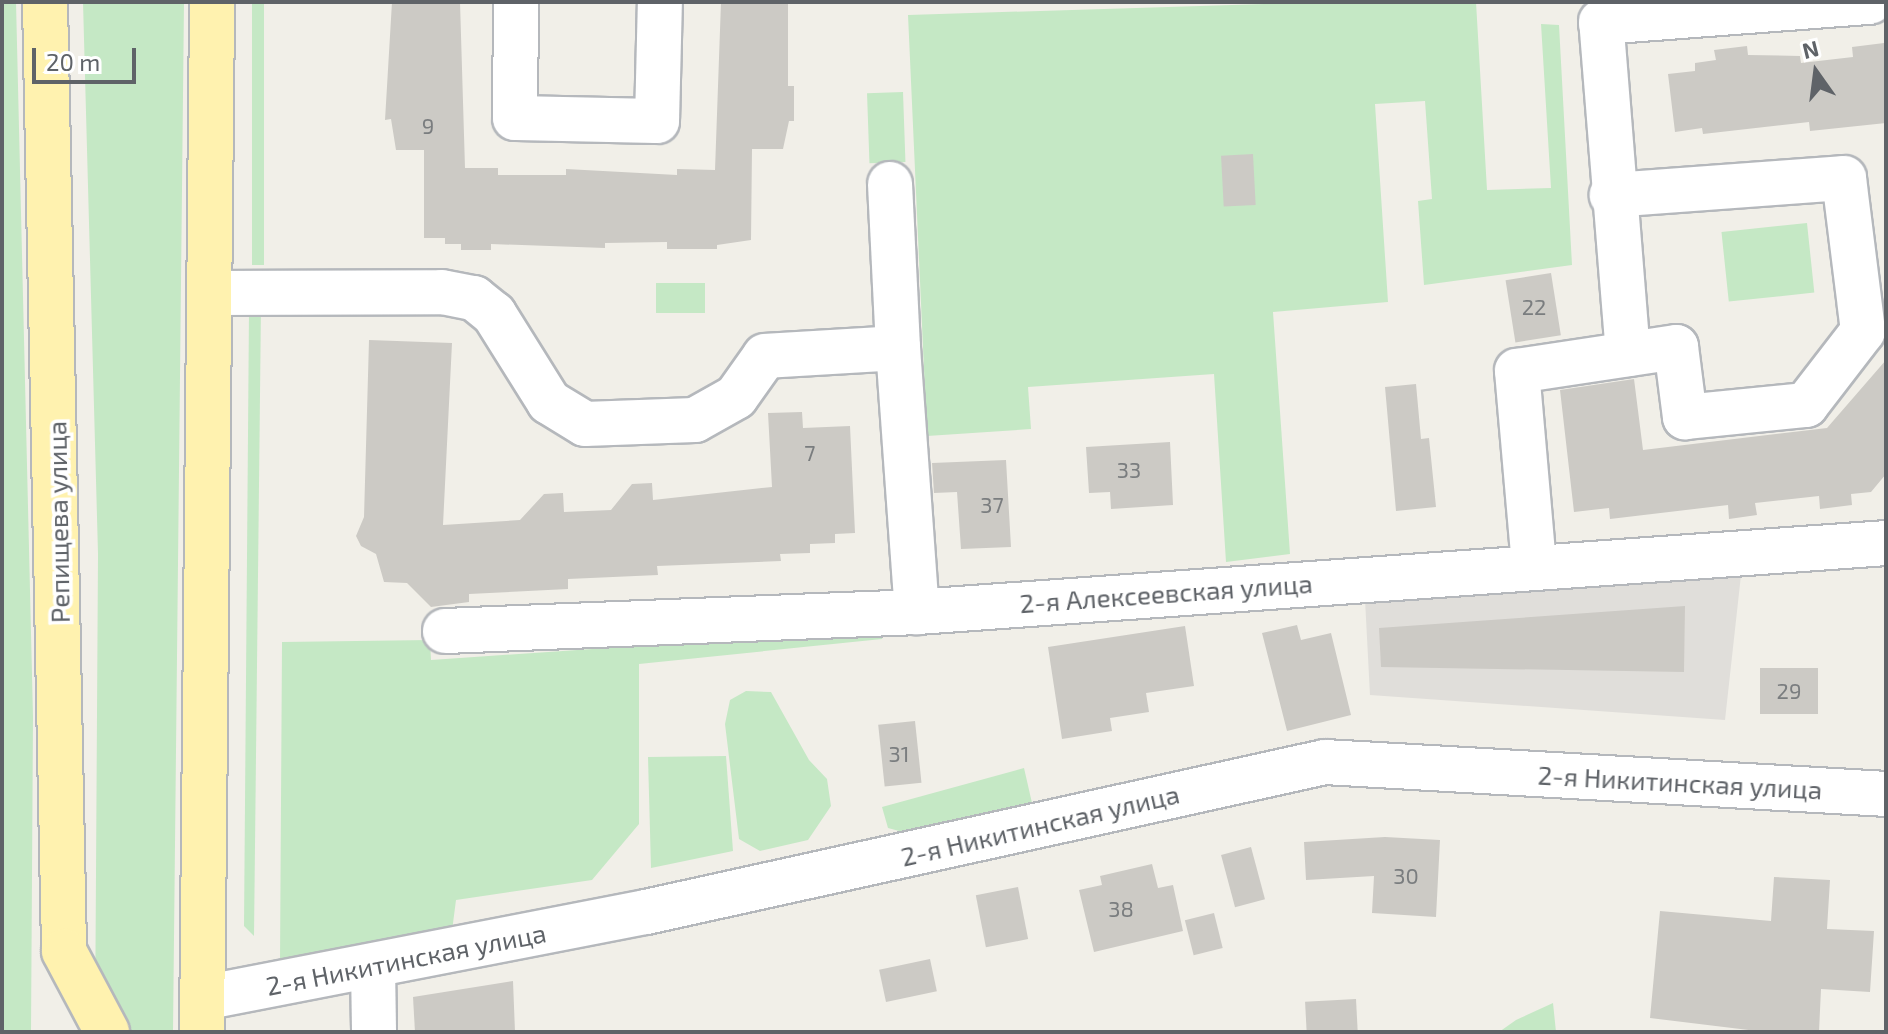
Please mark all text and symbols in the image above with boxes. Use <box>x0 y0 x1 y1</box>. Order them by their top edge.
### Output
scale bar <box>36 32 140 82</box>
north arrow <box>1776 32 1856 112</box>
text: N <box>1799 34 1821 63</box>
text: 20 m <box>46 47 100 76</box>
house number: 9 <box>422 113 434 139</box>
house number: 22 <box>1522 294 1546 320</box>
street label: Репищева улица <box>41 421 75 623</box>
house number: 7 <box>804 440 816 466</box>
house number: 33 <box>1117 457 1141 483</box>
house number: 37 <box>980 492 1004 518</box>
street label: 2-я Алексеевская улица <box>1019 567 1313 619</box>
house number: 29 <box>1777 678 1801 704</box>
house number: 31 <box>889 741 909 767</box>
street label: 2-я Никитинская улица <box>1537 759 1823 805</box>
street label: 2-я Никитинская улица <box>898 778 1182 872</box>
house number: 30 <box>1393 863 1419 889</box>
house number: 38 <box>1108 896 1134 922</box>
street label: 2-я Никитинская улица <box>263 917 549 1001</box>

